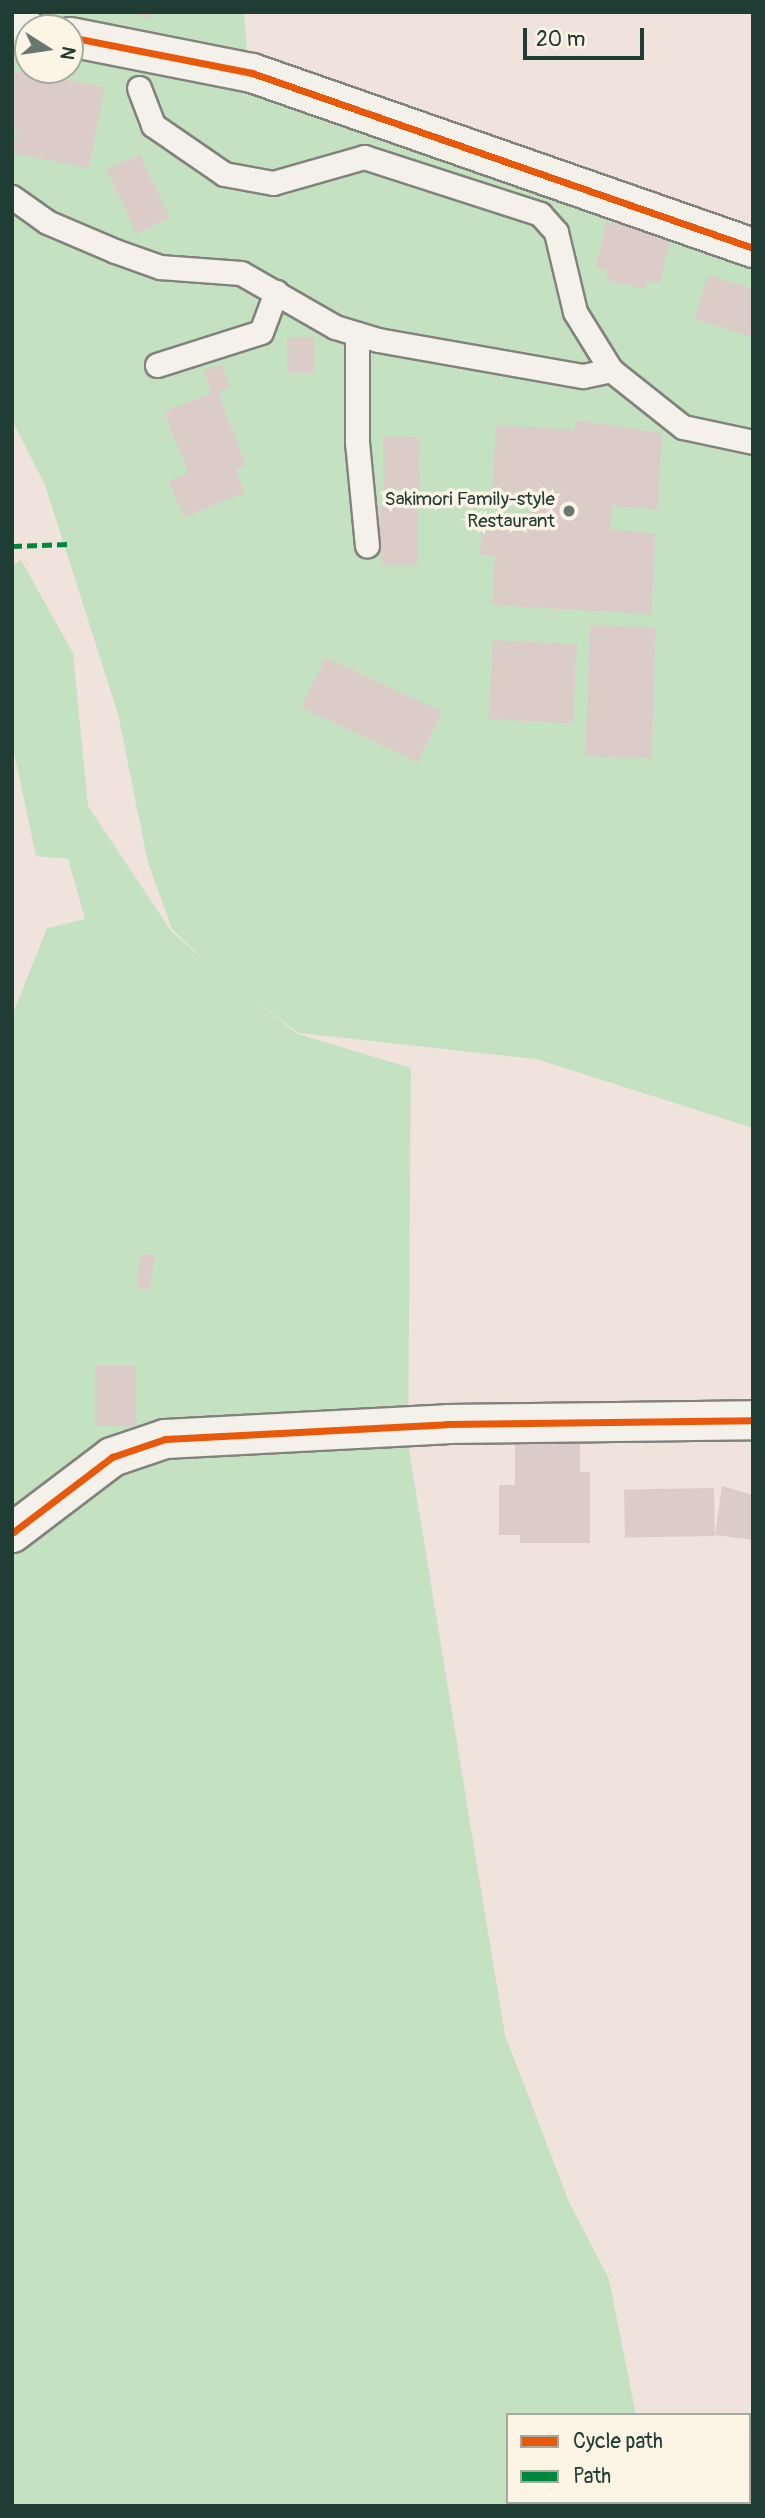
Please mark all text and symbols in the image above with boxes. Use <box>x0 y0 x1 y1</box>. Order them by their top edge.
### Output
north arrow <box>14 14 84 84</box>
scale bar <box>527 14 648 58</box>
text: 20 m <box>536 26 585 53</box>
text: N <box>55 44 81 62</box>
place label: Sakimori Family-style Restaurant <box>385 489 555 533</box>
marker: Sakimori Family-style Restaurant <box>561 503 577 519</box>
legend <box>506 2413 751 2504</box>
text: Cycle path <box>573 2428 663 2455</box>
text: Path <box>573 2463 611 2490</box>

